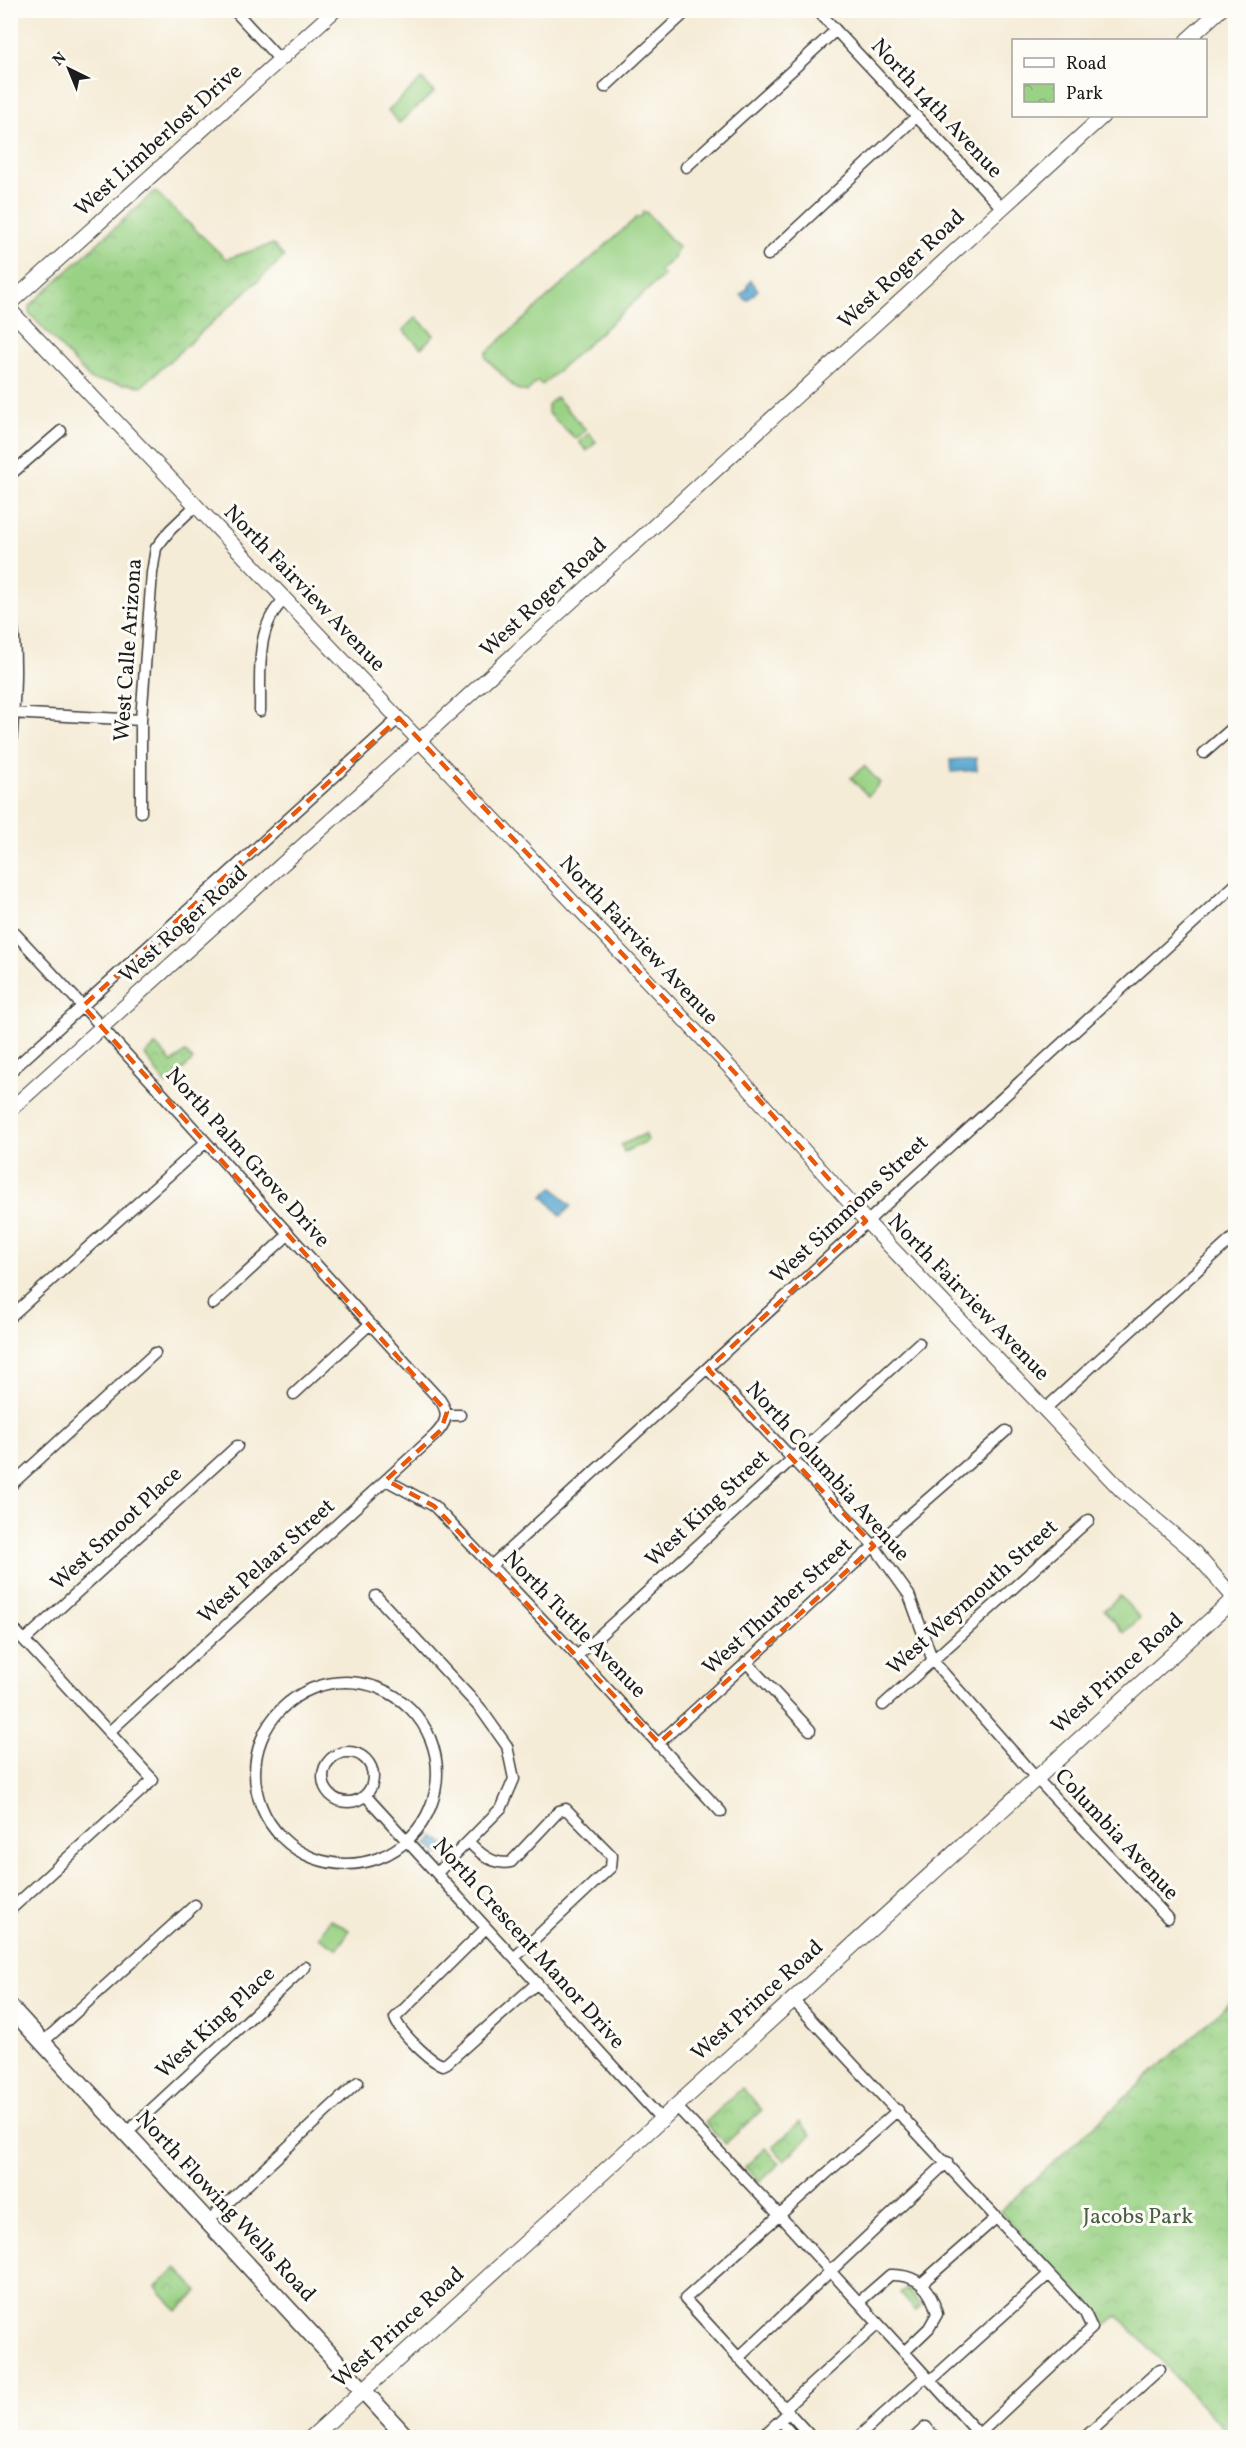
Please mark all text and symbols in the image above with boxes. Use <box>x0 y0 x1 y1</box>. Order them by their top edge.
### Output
street label: North 14th Avenue <box>863 32 1009 186</box>
north arrow <box>39 39 99 99</box>
legend <box>1012 39 1207 117</box>
text: N <box>48 47 72 72</box>
text: Road <box>1066 52 1107 77</box>
street label: West Limberlost Drive <box>68 57 250 225</box>
text: Park <box>1066 82 1103 107</box>
street label: West Roger Road <box>832 203 972 337</box>
street label: North Fairview Avenue <box>216 498 392 680</box>
street label: West Roger Road <box>474 531 614 665</box>
street label: West Calle Arizona <box>107 557 151 743</box>
street label: North Fairview Avenue <box>551 849 725 1033</box>
street label: West Roger Road <box>113 859 255 991</box>
street label: North Palm Grove Drive <box>157 1061 337 1255</box>
street label: West Simmons Street <box>764 1128 936 1292</box>
street label: North Fairview Avenue <box>880 1207 1056 1389</box>
street label: North Columbia Avenue <box>738 1375 916 1569</box>
street label: West King Street <box>639 1443 777 1575</box>
street label: West Smoot Place <box>44 1460 190 1598</box>
street label: West Pelaar Street <box>192 1492 343 1632</box>
street label: West Weymouth Street <box>881 1513 1066 1683</box>
street label: West Thurber Street <box>696 1531 860 1683</box>
street label: North Tuttle Avenue <box>495 1544 653 1706</box>
street label: West Prince Road <box>1045 1606 1191 1742</box>
street label: Columbia Avenue <box>1047 1762 1185 1908</box>
street label: North Crescent Manor Drive <box>424 1831 632 2057</box>
street label: West Prince Road <box>685 1933 831 2069</box>
street label: West King Place <box>149 1959 283 2087</box>
street label: North Flowing Wells Road <box>128 2104 322 2310</box>
park label: Jacobs Park <box>1083 2202 1193 2233</box>
street label: West Prince Road <box>326 2260 472 2396</box>

